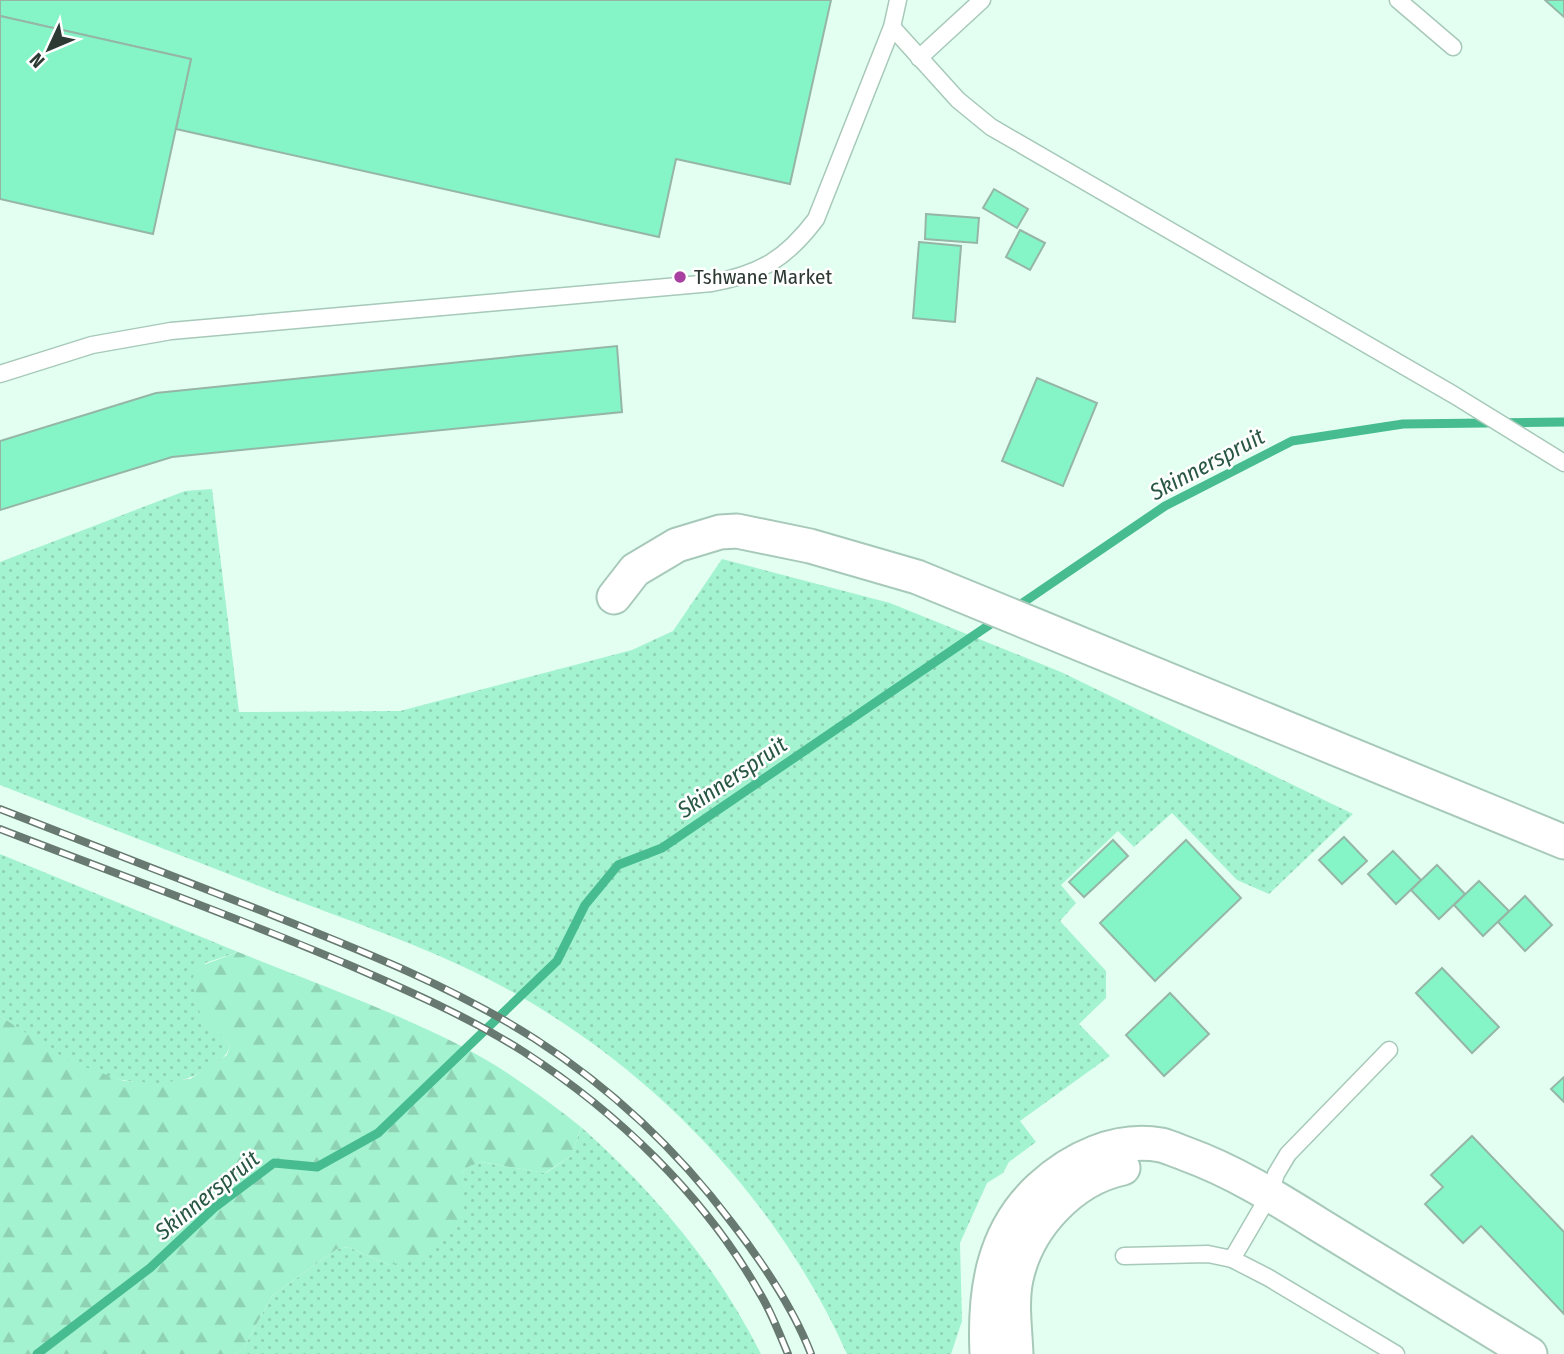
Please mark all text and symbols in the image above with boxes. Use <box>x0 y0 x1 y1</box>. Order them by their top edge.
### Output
north arrow <box>14 14 84 84</box>
text: N <box>25 48 49 73</box>
place label: Tshwane Market <box>694 264 832 290</box>
marker: Tshwane Market <box>672 269 688 285</box>
water label: Skinnerspruit <box>1144 422 1270 506</box>
water label: Skinnerspruit <box>671 730 792 824</box>
water label: Skinnerspruit <box>148 1144 265 1246</box>

